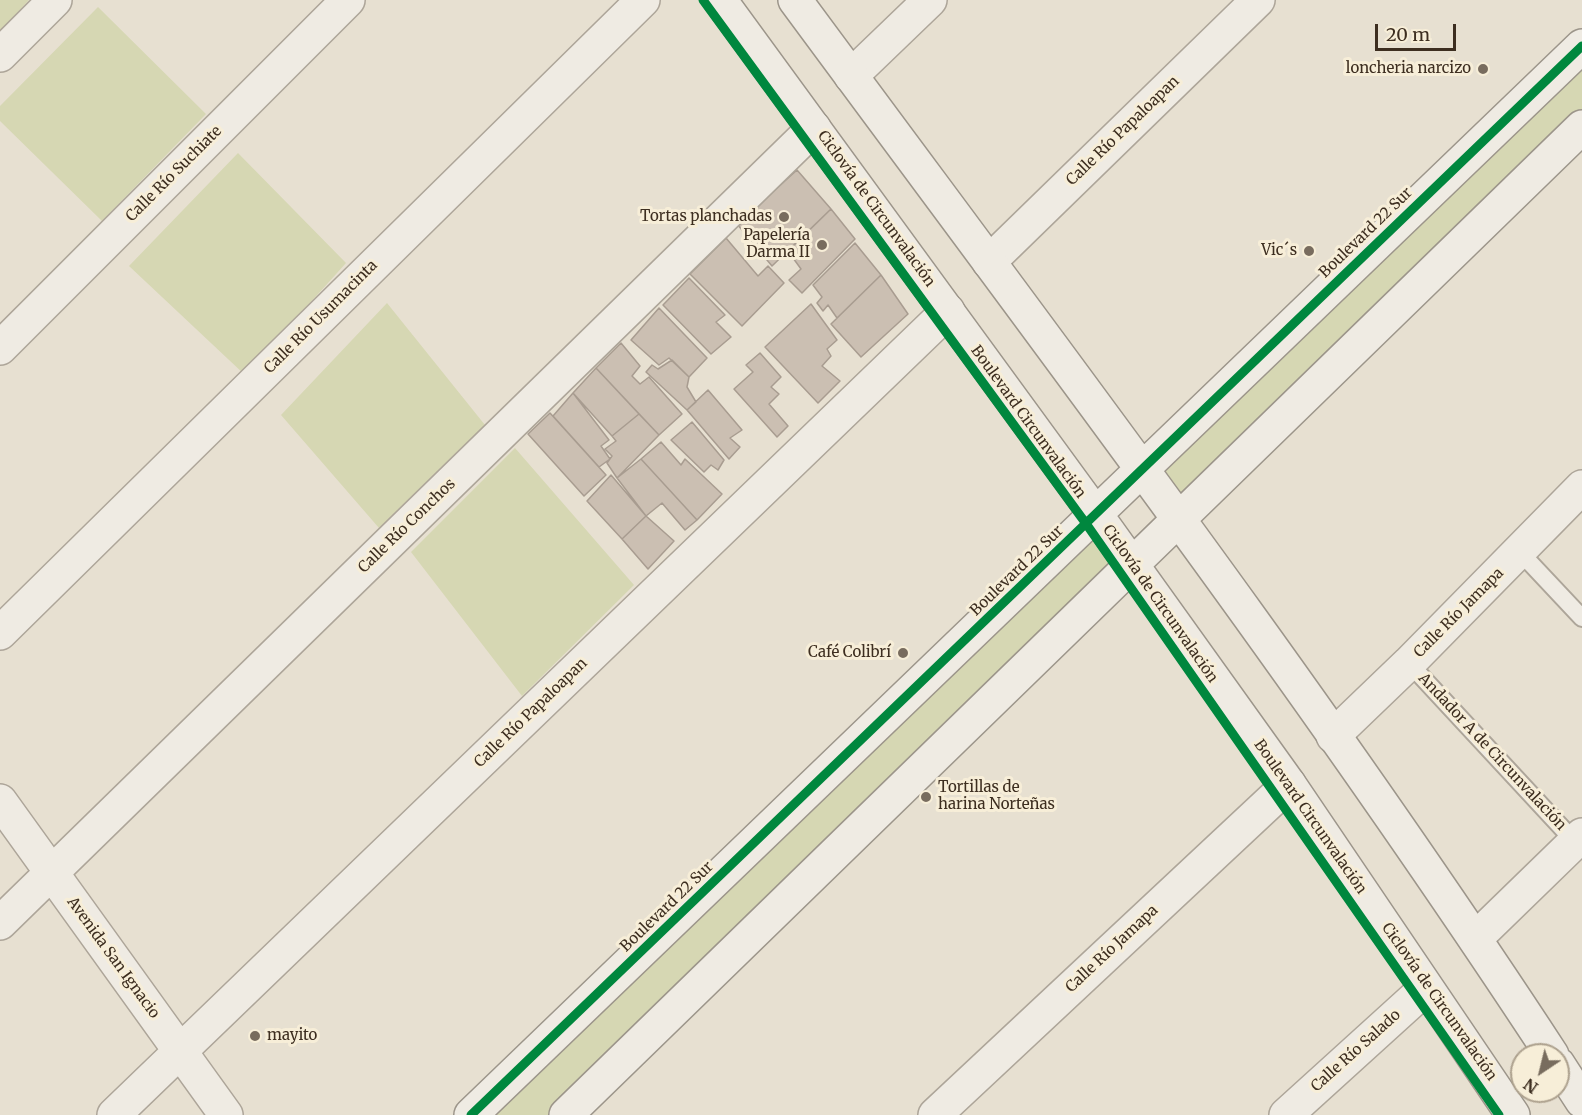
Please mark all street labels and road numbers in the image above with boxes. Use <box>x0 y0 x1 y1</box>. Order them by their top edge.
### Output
street label: Calle Río Papaloapan <box>1063 72 1183 190</box>
street label: Calle Río Suchiate <box>122 122 226 226</box>
street label: Ciclovía de Circunvalación <box>813 128 939 290</box>
street label: Boulevard 22 Sur <box>1316 184 1416 282</box>
street label: Calle Río Usumacinta <box>261 257 381 377</box>
street label: Boulevard Circunvalación <box>967 342 1089 502</box>
street label: Calle Río Conchos <box>355 475 459 577</box>
street label: Boulevard 22 Sur <box>967 522 1067 620</box>
street label: Ciclovía de Circunvalación <box>1099 522 1221 686</box>
street label: Calle Río Jamapa <box>1410 564 1508 662</box>
street label: Calle Río Papaloapan <box>471 654 591 772</box>
street label: Andador A de Circunvalación <box>1414 670 1570 834</box>
street label: Boulevard Circunvalación <box>1250 736 1370 898</box>
street label: Boulevard 22 Sur <box>617 858 717 956</box>
street label: Avenida San Ignacio <box>63 894 163 1022</box>
street label: Calle Río Jamapa <box>1062 902 1162 996</box>
street label: Ciclovía de Circunvalación <box>1378 920 1500 1084</box>
street label: Calle Río Salado <box>1308 1006 1404 1096</box>

